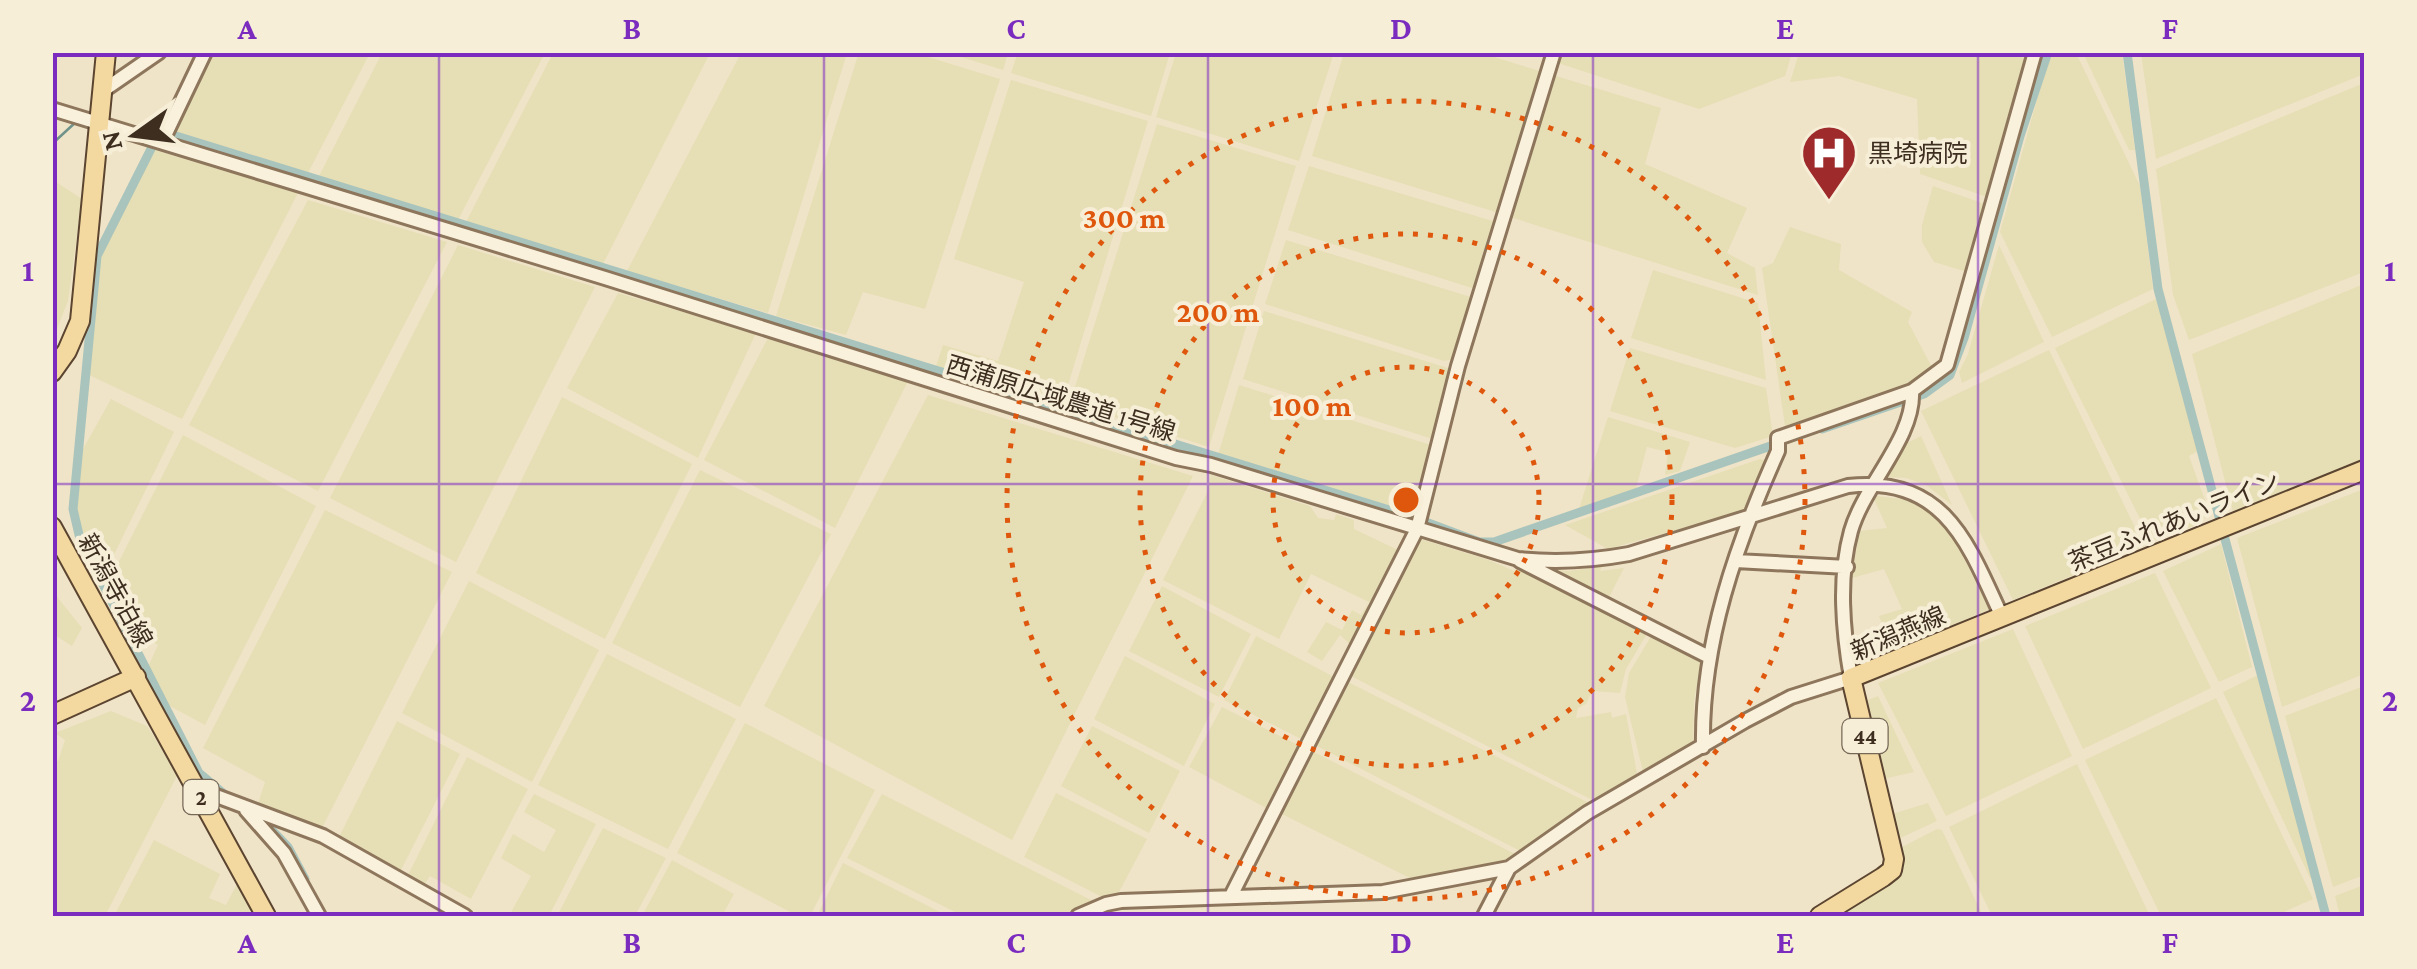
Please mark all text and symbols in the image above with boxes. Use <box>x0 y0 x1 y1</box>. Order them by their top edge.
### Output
text: A <box>236 10 257 46</box>
text: B <box>623 10 641 46</box>
text: C <box>1006 10 1026 46</box>
text: D <box>1390 10 1412 46</box>
text: E <box>1776 10 1794 46</box>
text: F <box>2162 10 2179 46</box>
north arrow <box>85 85 185 185</box>
hospital icon: 黒埼病院 <box>1799 123 1859 202</box>
text: N <box>94 128 129 154</box>
place label: 黒埼病院 <box>1868 140 1968 167</box>
text: 300 m <box>1083 201 1166 234</box>
text: 1 <box>22 252 34 288</box>
text: 1 <box>2384 252 2396 288</box>
text: 200 m <box>1177 295 1260 328</box>
street label: 西蒲原広域農道 1号線 <box>943 351 1179 446</box>
text: 100 m <box>1273 389 1352 422</box>
street label: 茶豆ふれあいライン <box>2065 467 2284 576</box>
centre of rings <box>1388 482 1424 518</box>
street label: 新潟寺泊線 <box>73 529 158 651</box>
street label: 新潟燕線 <box>1847 601 1950 665</box>
text: 2 <box>20 682 36 718</box>
text: 2 <box>2382 682 2398 718</box>
road number: 44 <box>1842 719 1888 753</box>
road number: 2 <box>184 780 218 814</box>
text: A <box>236 924 257 960</box>
text: B <box>623 924 641 960</box>
text: C <box>1006 924 1026 960</box>
text: D <box>1390 924 1412 960</box>
text: E <box>1776 924 1794 960</box>
text: F <box>2162 924 2179 960</box>

